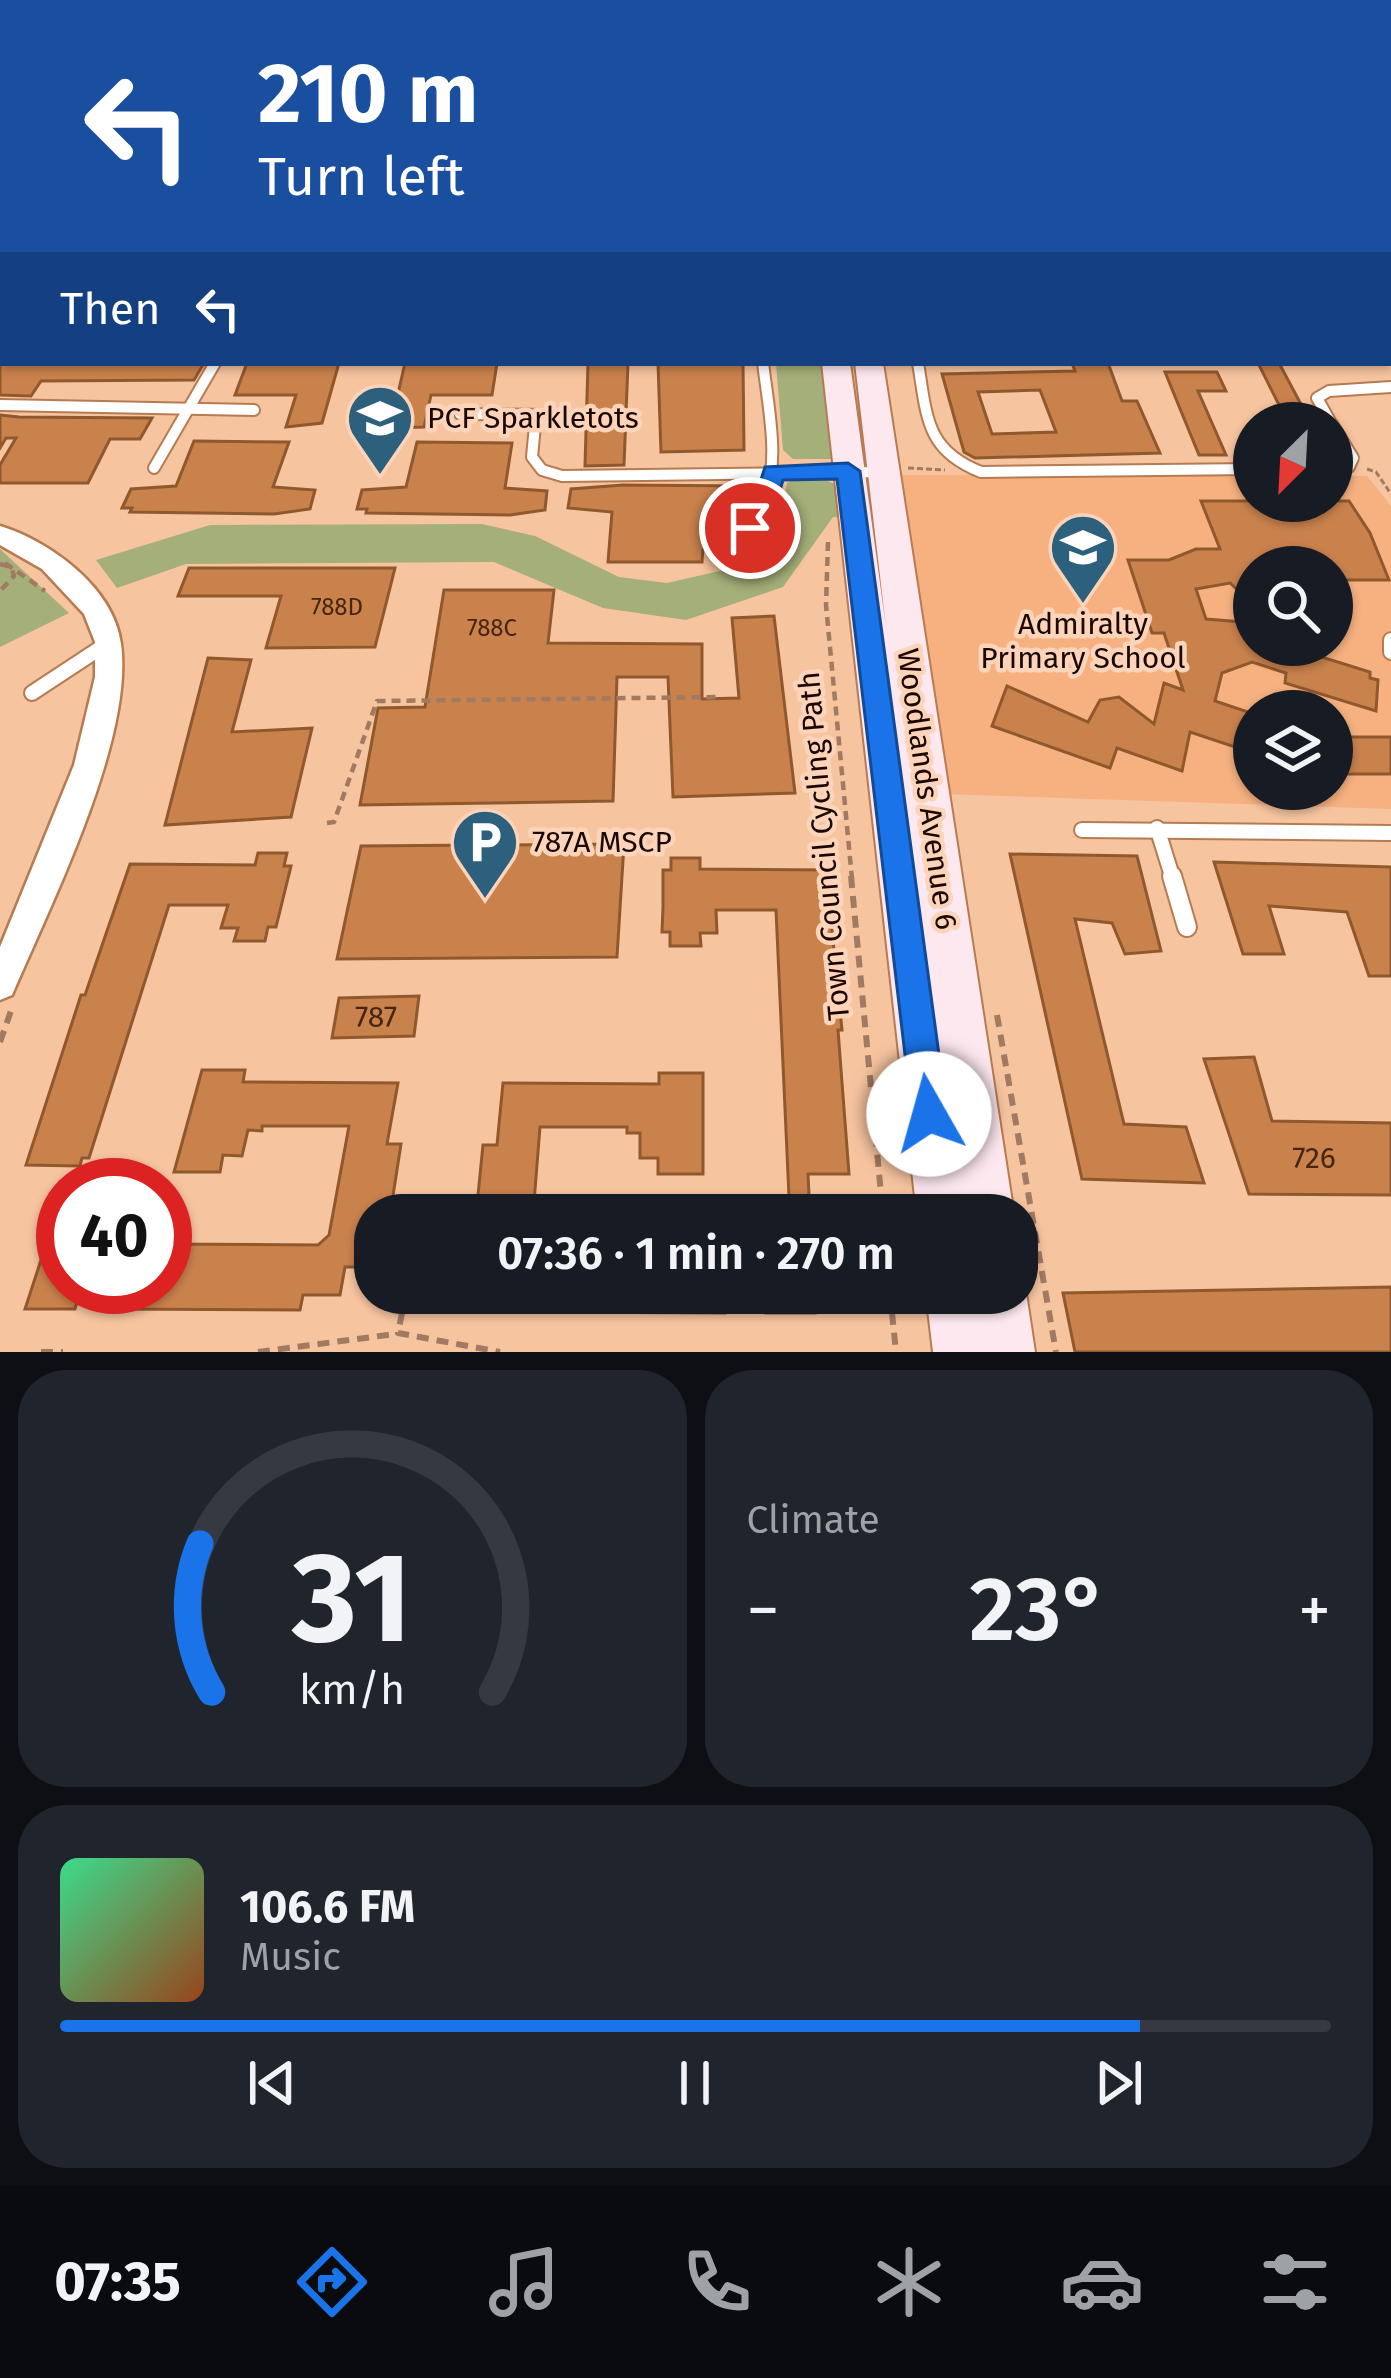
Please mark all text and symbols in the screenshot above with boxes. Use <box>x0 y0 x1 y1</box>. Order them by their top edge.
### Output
text: 210 m <box>258 43 479 144</box>
icon: left <box>60 48 216 204</box>
text: Turn left <box>258 145 465 209</box>
icon: left <box>185 276 251 342</box>
text: Then <box>60 282 161 336</box>
school or university icon: PCF Sparkletots <box>345 383 415 477</box>
place label: PCF Sparkletots <box>427 400 639 436</box>
north arrow <box>1233 402 1353 522</box>
map controls <box>1233 402 1353 810</box>
pin <box>699 477 801 579</box>
icon: arrive <box>717 495 783 561</box>
school or university icon: Admiralty Primary School <box>1048 512 1118 606</box>
button: search <box>1233 546 1353 666</box>
house number: 788D <box>311 593 363 621</box>
place label: Admiralty Primary School <box>980 606 1186 676</box>
house number: 788C <box>467 614 517 642</box>
street label: Woodlands Avenue 6 <box>889 646 965 932</box>
street label: Town Council Cycling Path <box>791 670 857 1022</box>
button: layers <box>1233 690 1353 810</box>
parking icon: 787A MSCP <box>450 807 520 901</box>
place label: 787A MSCP <box>532 824 672 860</box>
house number: 787 <box>355 999 397 1035</box>
position arrow <box>866 1051 992 1177</box>
house number: 726 <box>1292 1140 1336 1176</box>
speed limit sign: 40 <box>36 1158 192 1314</box>
text: 07:36 · 1 min · 270 m <box>497 1227 895 1281</box>
text: Climate <box>747 1497 880 1543</box>
text: 31 <box>291 1524 412 1674</box>
text: 23° <box>969 1556 1108 1664</box>
text: − <box>747 1571 780 1650</box>
text: + <box>1298 1571 1331 1650</box>
text: km/h <box>299 1663 405 1714</box>
text: 106.6 FM <box>240 1880 415 1934</box>
text: Music <box>240 1934 341 1980</box>
icon: previous <box>239 2050 305 2116</box>
icon: pause <box>662 2050 728 2116</box>
icon: next <box>1086 2050 1152 2116</box>
icon: directions <box>290 2240 374 2324</box>
icon: music <box>482 2240 566 2324</box>
icon: phone <box>675 2240 759 2324</box>
icon: climate <box>867 2240 951 2324</box>
icon: car <box>1060 2240 1144 2324</box>
icon: filters <box>1253 2240 1337 2324</box>
text: 07:35 <box>54 2250 181 2314</box>

